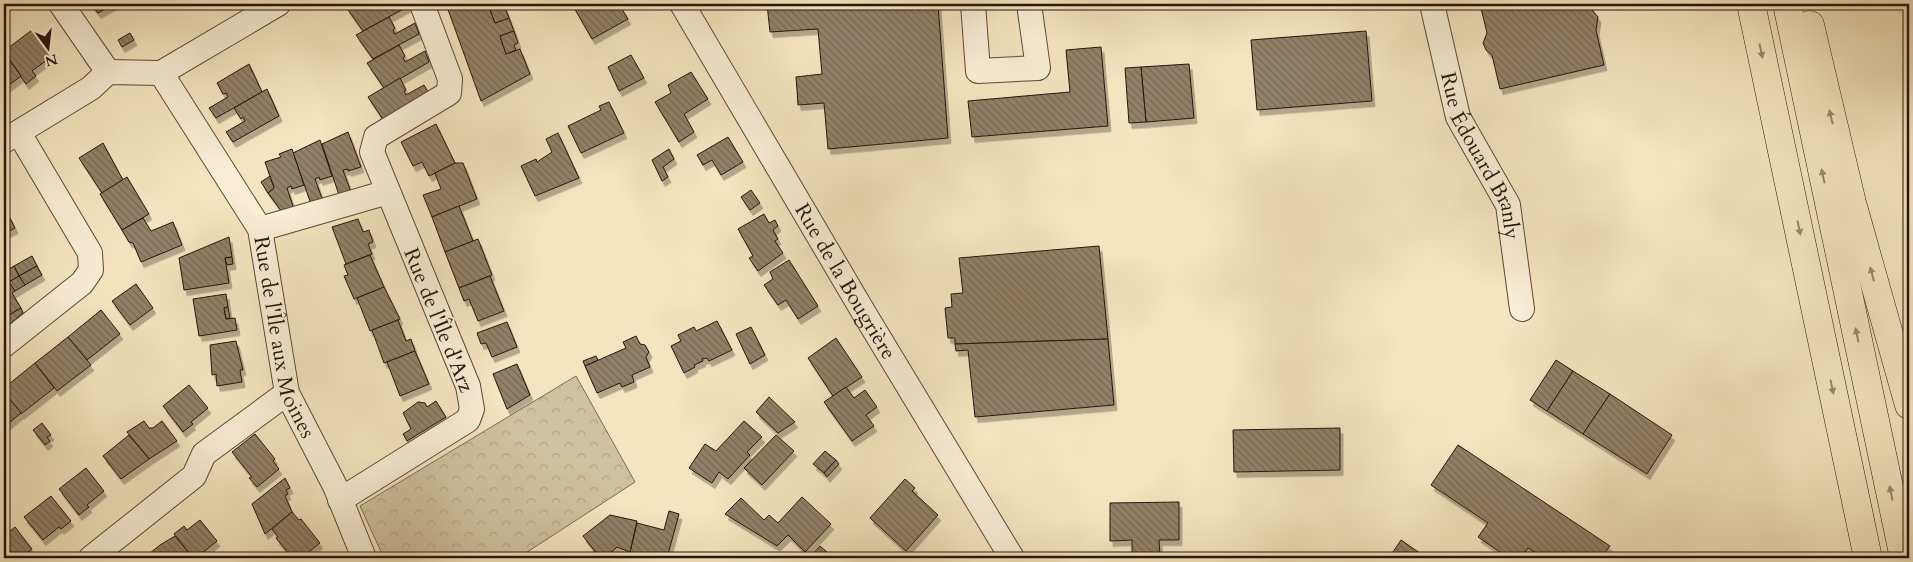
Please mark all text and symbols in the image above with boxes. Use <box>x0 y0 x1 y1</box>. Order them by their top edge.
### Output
north arrow <box>22 22 72 72</box>
one-way arrow <box>1758 44 1766 60</box>
text: N <box>43 49 60 71</box>
street label: Rue Édouard Branly <box>1433 69 1526 241</box>
one-way arrow <box>1827 110 1835 125</box>
one-way arrow <box>1819 168 1827 183</box>
street label: Rue de la Bougrière <box>788 198 903 365</box>
one-way arrow <box>1795 220 1803 236</box>
street label: Rue de l'Île aux Moines <box>246 234 322 443</box>
street label: Rue de l'Île d'Arz <box>396 244 481 397</box>
one-way arrow <box>1867 267 1875 282</box>
one-way arrow <box>1852 326 1860 342</box>
one-way arrow <box>1829 379 1837 395</box>
one-way arrow <box>1886 485 1894 501</box>

